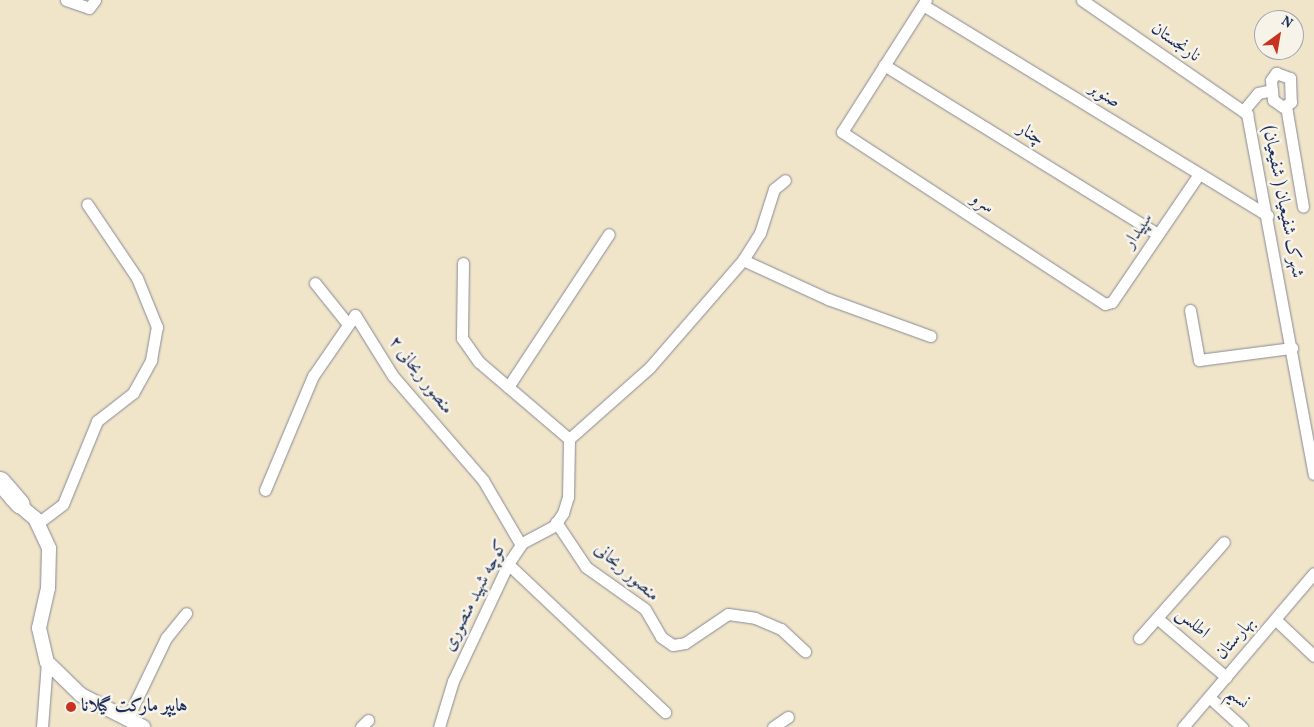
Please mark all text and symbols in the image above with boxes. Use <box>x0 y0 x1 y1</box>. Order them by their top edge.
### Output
north arrow <box>1254 10 1304 60</box>
text: N <box>1277 12 1296 33</box>
street label: نارنجستان <box>1146 18 1204 68</box>
street label: صنوبر <box>1084 78 1124 114</box>
street label: چنار <box>1013 119 1047 151</box>
street label: شهرک شفیعیان ( شفیعیان) <box>1257 124 1307 280</box>
street label: سرو <box>966 189 998 219</box>
street label: سپیدار <box>1119 209 1159 253</box>
street label: منصور ریحانی ۲ <box>383 333 457 419</box>
street label: کوچه شهید منصوری <box>439 537 513 655</box>
street label: منصور ریحانی <box>589 539 663 607</box>
street label: اطلس <box>1171 604 1213 644</box>
street label: بهارستان <box>1211 613 1261 665</box>
street label: نسیم <box>1221 683 1253 715</box>
place label: هایپر مارکت گیلانا <box>81 696 187 718</box>
marker: هایپر مارکت گیلانا <box>65 701 77 713</box>

